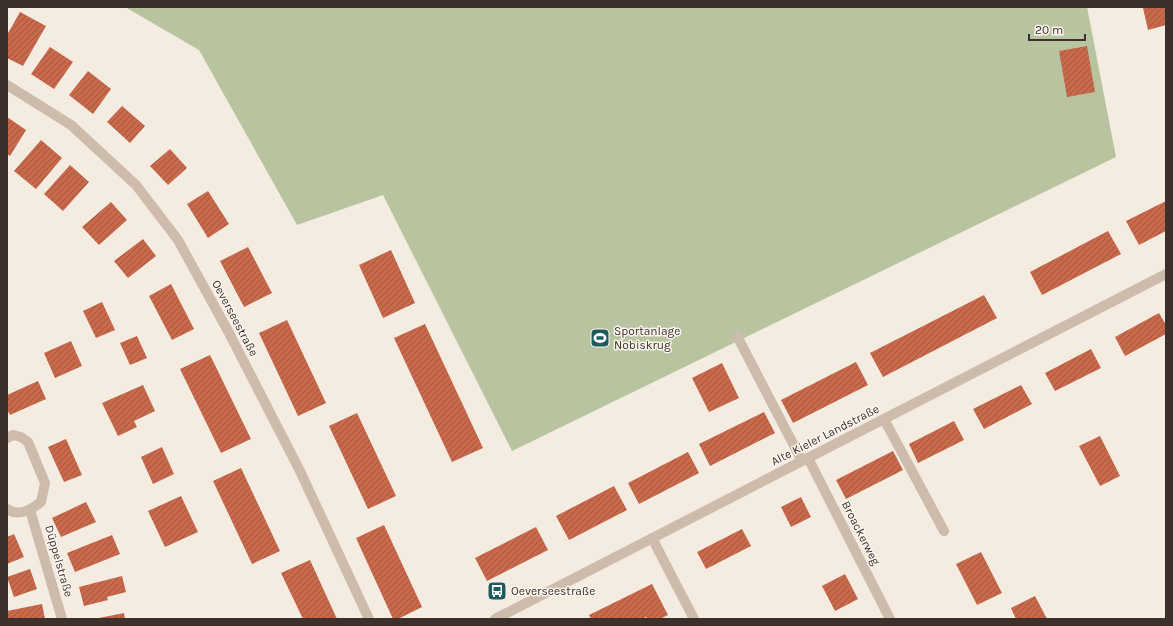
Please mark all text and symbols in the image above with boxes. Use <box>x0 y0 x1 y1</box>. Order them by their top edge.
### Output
scale bar <box>1029 16 1085 42</box>
text: 20 m <box>1035 23 1063 37</box>
street label: Oeverseestraße <box>209 277 261 359</box>
place label: Sportanlage Nobiskrug <box>614 324 680 352</box>
sports icon: Sportanlage Nobiskrug <box>589 327 611 349</box>
street label: Alte Kieler Landstraße <box>769 402 881 468</box>
street label: Broackerweg <box>839 499 883 568</box>
street label: Düppelstraße <box>42 523 76 599</box>
bus stop icon: Oeverseestraße <box>486 580 508 602</box>
place label: Oeverseestraße <box>511 584 595 598</box>

